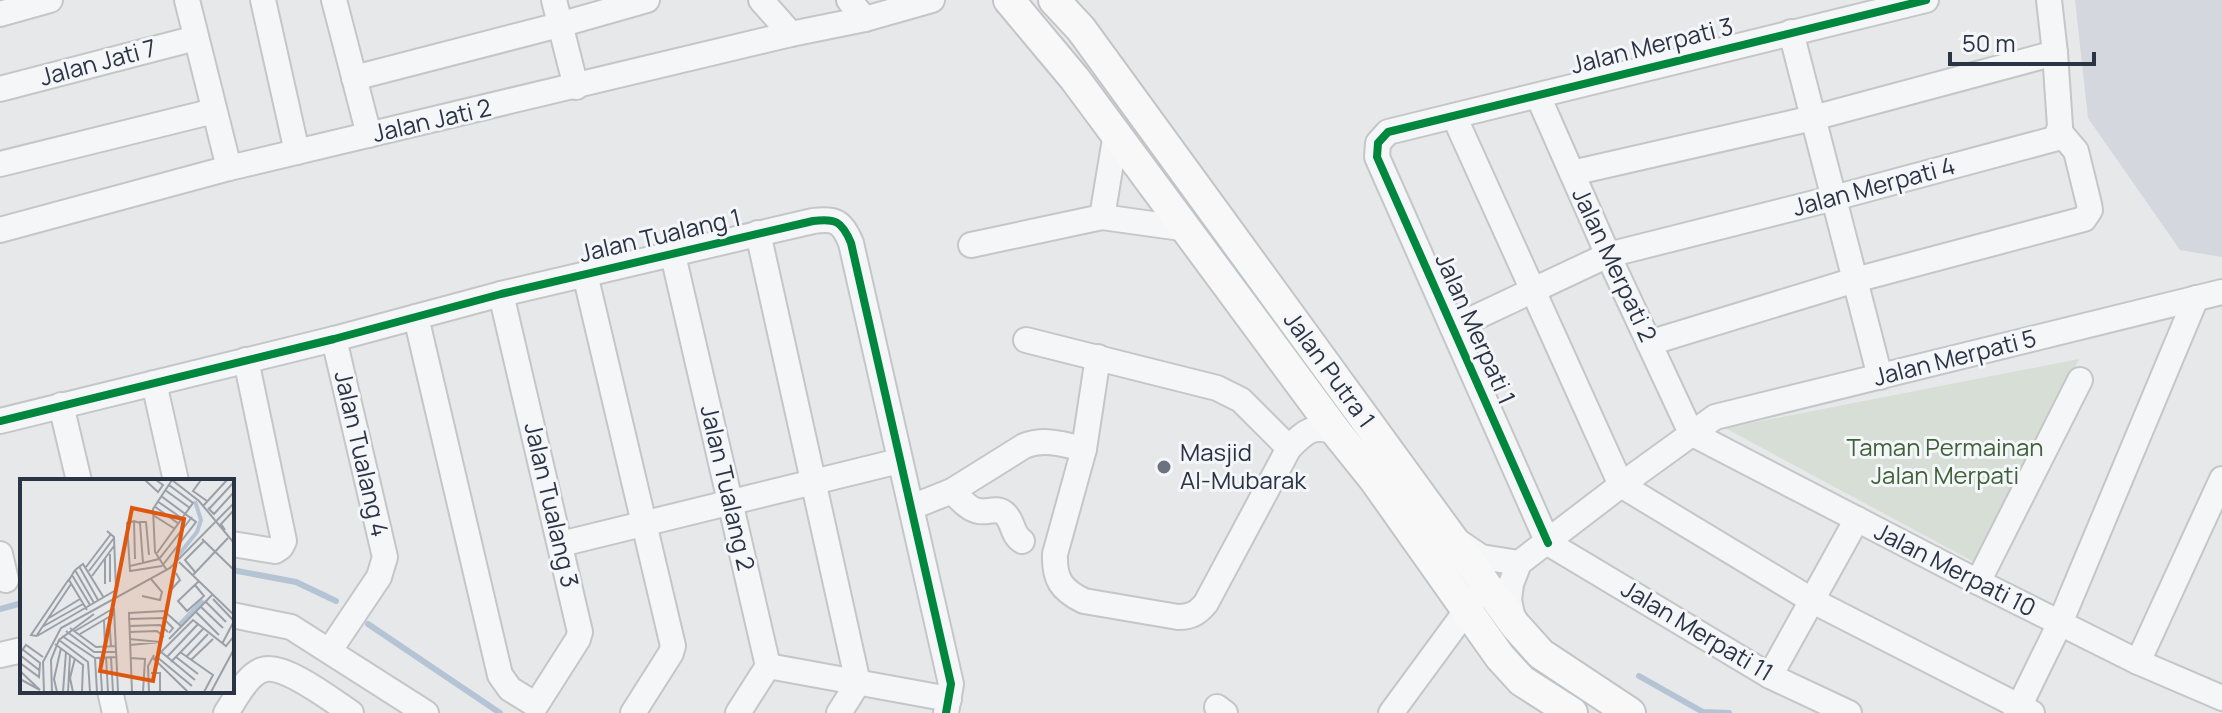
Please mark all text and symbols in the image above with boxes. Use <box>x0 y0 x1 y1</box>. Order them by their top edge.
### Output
street label: Jalan Merpati 3 <box>1567 8 1736 81</box>
scale bar <box>1950 16 2094 66</box>
text: 50 m <box>1962 26 2016 59</box>
street label: Jalan Jati 7 <box>36 30 159 93</box>
street label: Jalan Jati 2 <box>369 90 494 149</box>
street label: Jalan Merpati 4 <box>1789 148 1959 223</box>
street label: Jalan Merpati 2 <box>1565 182 1666 347</box>
street label: Jalan Tualang 1 <box>576 200 744 269</box>
street label: Jalan Merpati 1 <box>1428 248 1524 409</box>
street label: Jalan Putra 1 <box>1277 304 1384 434</box>
street label: Jalan Merpati 5 <box>1870 320 2040 393</box>
street label: Jalan Tualang 4 <box>327 367 398 540</box>
street label: Jalan Tualang 2 <box>693 402 764 574</box>
street label: Jalan Tualang 3 <box>517 419 588 591</box>
park label: Taman Permainan Jalan Merpati <box>1847 430 2043 491</box>
place label: Masjid Al-Mubarak <box>1180 435 1307 496</box>
marker: Masjid Al-Mubarak <box>1155 458 1173 476</box>
inset map <box>20 479 234 693</box>
street label: Jalan Merpati 10 <box>1869 514 2042 624</box>
street label: Jalan Merpati 11 <box>1616 571 1780 688</box>

